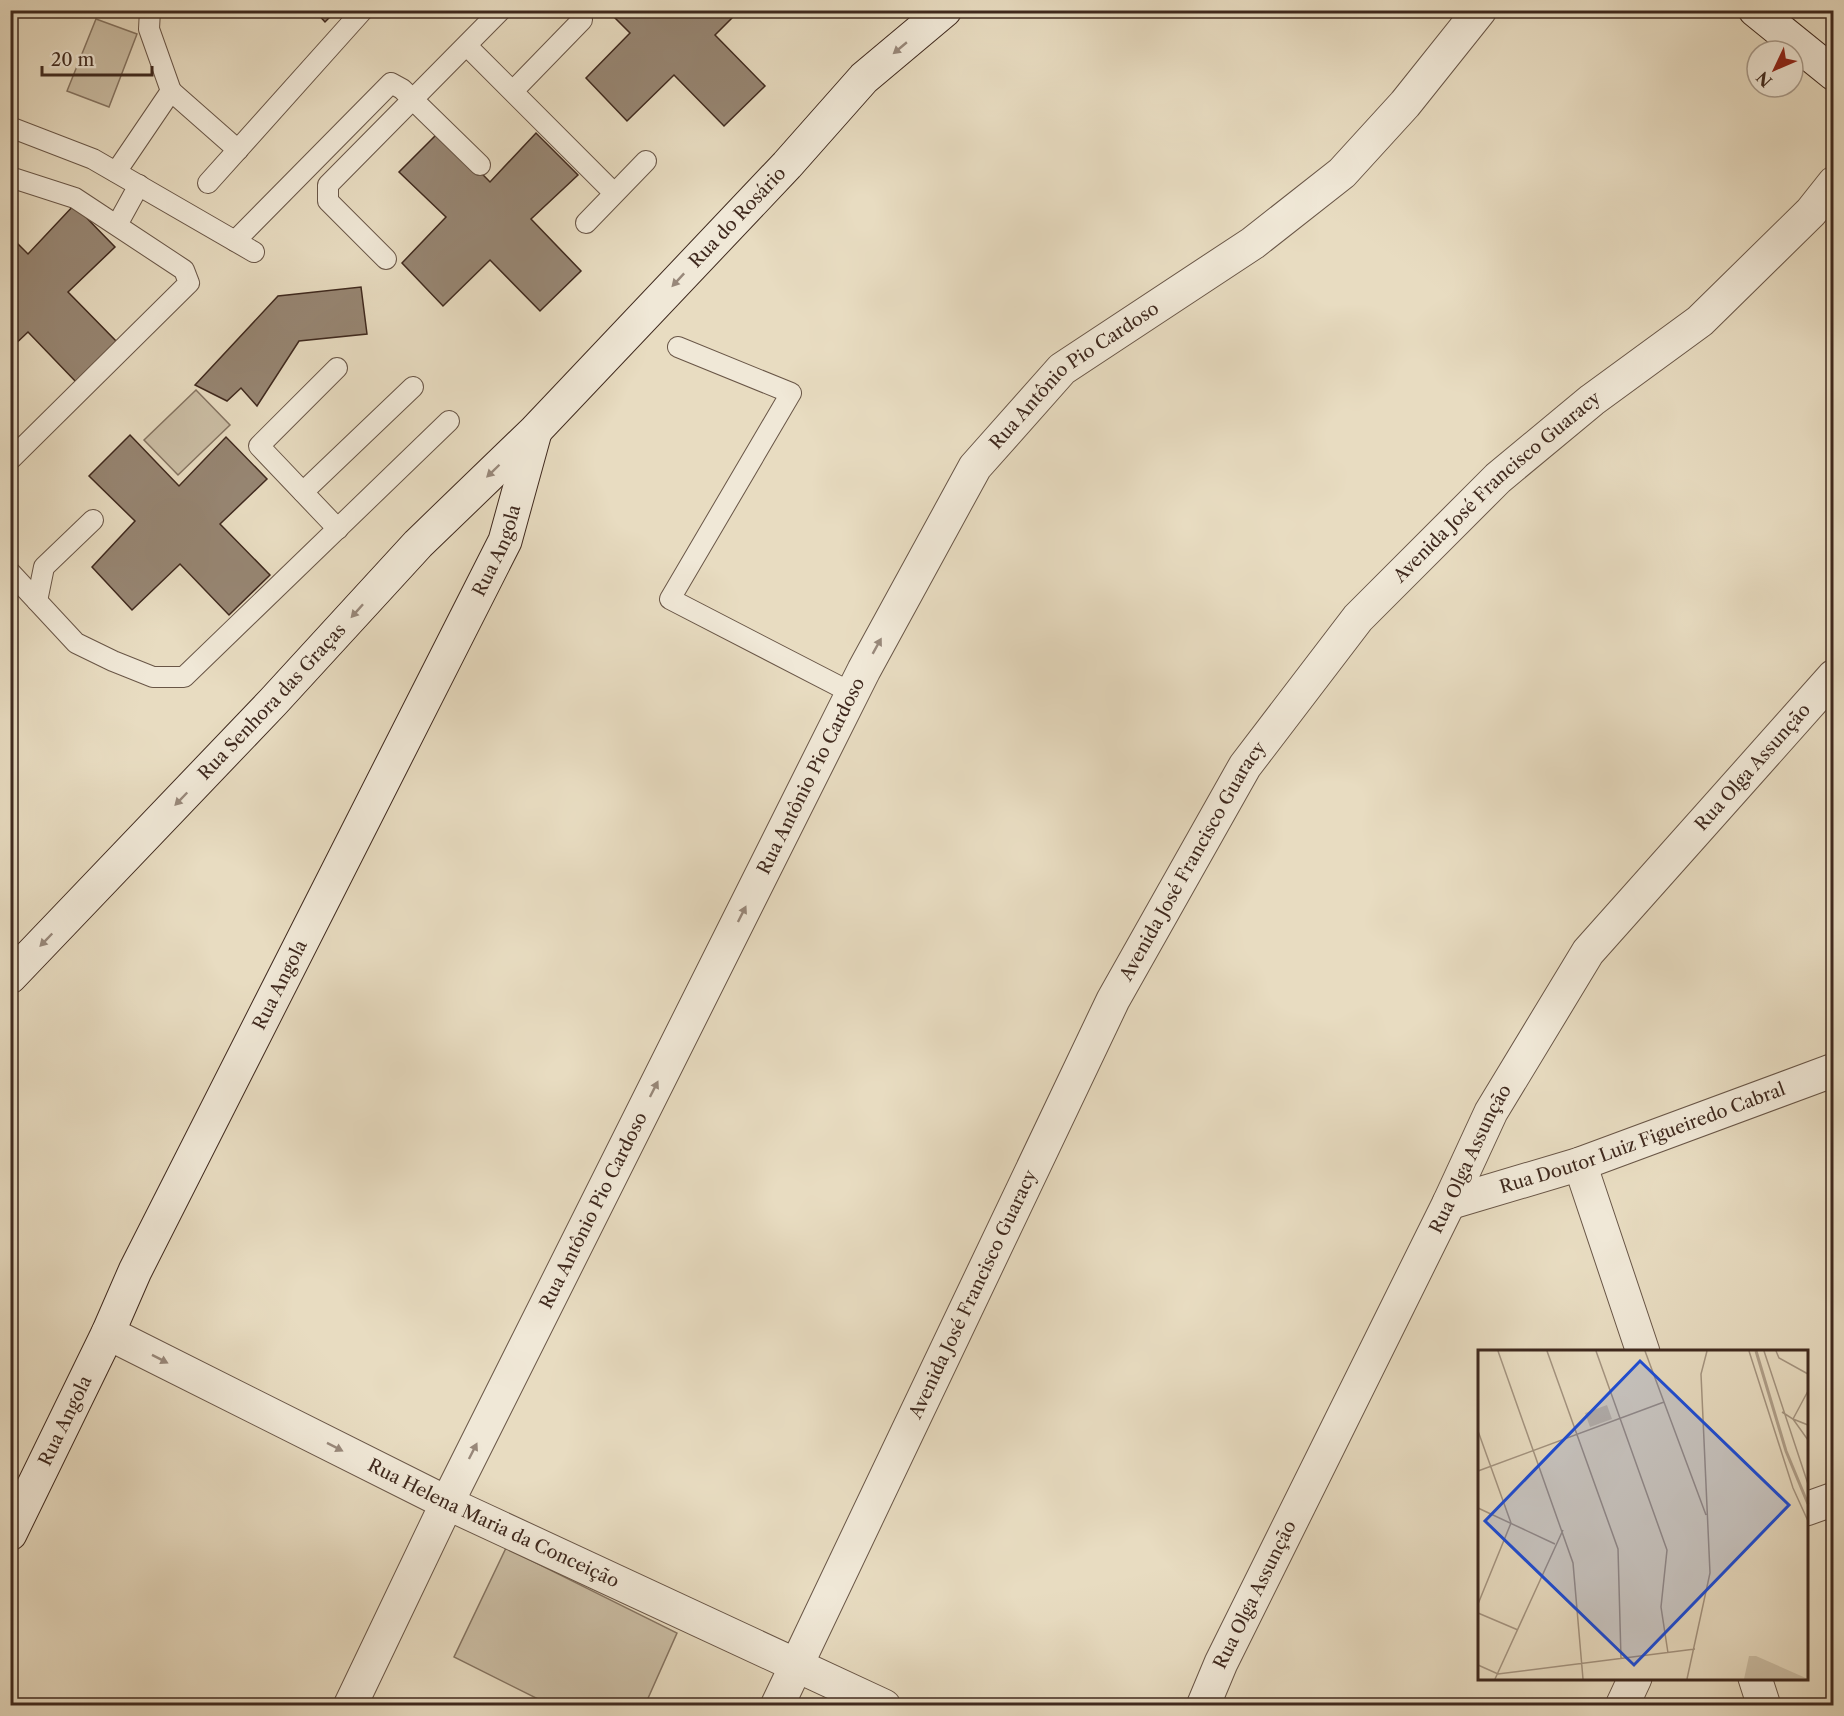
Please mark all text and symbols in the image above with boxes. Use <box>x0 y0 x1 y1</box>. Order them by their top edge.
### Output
scale bar <box>42 39 152 77</box>
north arrow <box>1745 39 1805 99</box>
one-way arrow <box>893 41 908 54</box>
text: 20 m <box>51 49 95 71</box>
text: N <box>1752 67 1776 91</box>
street label: Rua do Rosário <box>685 162 790 272</box>
one-way arrow <box>671 272 685 287</box>
street label: Rua Antônio Pio Cardoso <box>985 297 1163 454</box>
street label: Avenida José Francisco Guaracy <box>1388 386 1605 588</box>
one-way arrow <box>486 464 501 478</box>
street label: Rua Angola <box>468 502 526 600</box>
one-way arrow <box>350 603 364 618</box>
street label: Rua Senhora das Graças <box>193 619 350 784</box>
one-way arrow <box>872 638 882 655</box>
street label: Rua Antônio Pio Cardoso <box>752 674 869 878</box>
street label: Rua Olga Assunção <box>1690 699 1815 835</box>
street label: Avenida José Francisco Guaracy <box>1115 736 1271 986</box>
one-way arrow <box>174 791 188 805</box>
one-way arrow <box>737 906 746 923</box>
one-way arrow <box>39 932 53 947</box>
street label: Rua Angola <box>248 936 312 1033</box>
street label: Rua Doutor Luiz Figueiredo Cabral <box>1497 1078 1788 1198</box>
one-way arrow <box>650 1080 659 1097</box>
street label: Rua Olga Assunção <box>1425 1080 1516 1237</box>
street label: Rua Antônio Pio Cardoso <box>535 1109 652 1313</box>
street label: Avenida José Francisco Guaracy <box>904 1166 1042 1423</box>
inset map <box>1478 1350 1808 1680</box>
one-way arrow <box>152 1355 169 1364</box>
street label: Rua Angola <box>34 1372 97 1469</box>
one-way arrow <box>326 1442 343 1451</box>
one-way arrow <box>468 1442 478 1459</box>
street label: Rua Helena Maria da Conceição <box>364 1454 623 1592</box>
street label: Rua Olga Assunção <box>1209 1517 1301 1672</box>

